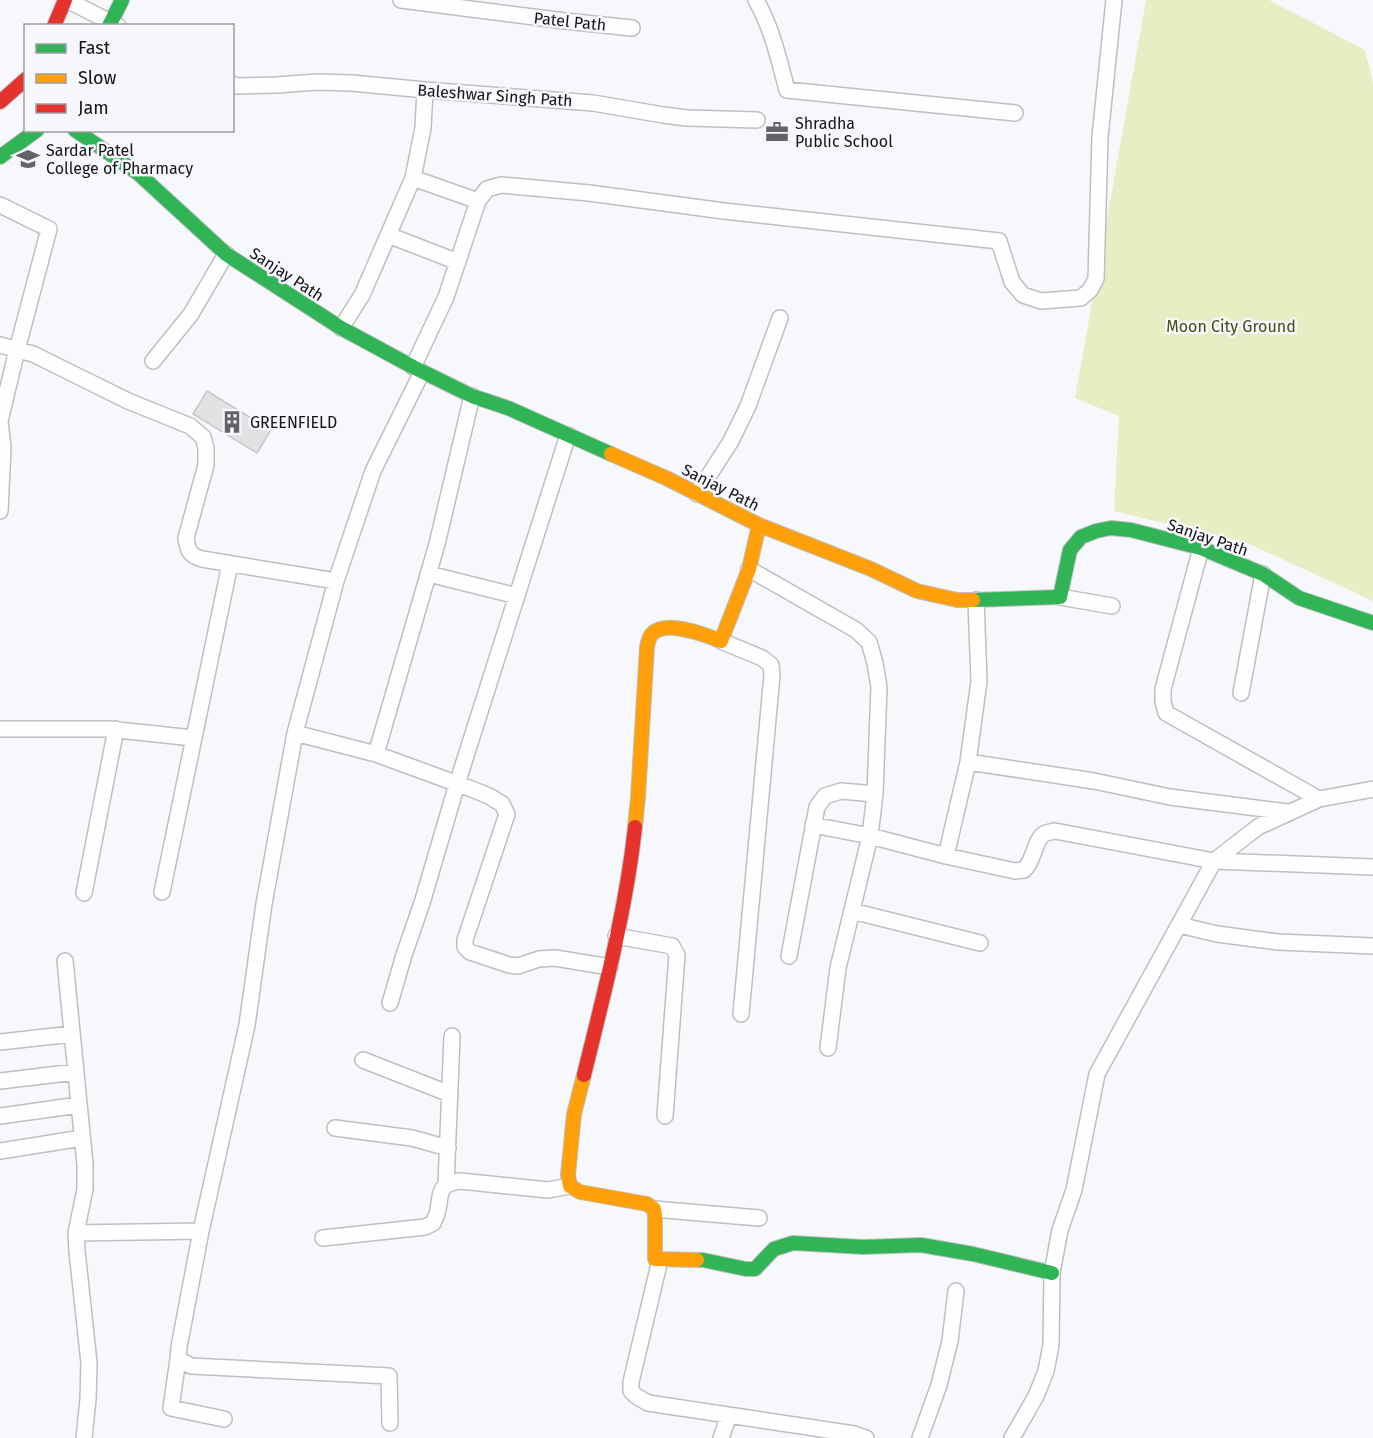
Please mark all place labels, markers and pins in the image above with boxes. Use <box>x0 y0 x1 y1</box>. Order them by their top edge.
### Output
place label: Shradha Public School <box>795 114 893 151</box>
office icon: Shradha Public School <box>764 119 790 145</box>
place label: Sardar Patel College of Pharmacy <box>46 141 193 178</box>
school or university icon: Sardar Patel College of Pharmacy <box>15 146 41 172</box>
building icon: GREENFIELD <box>219 409 245 435</box>
place label: GREENFIELD <box>250 413 337 432</box>

